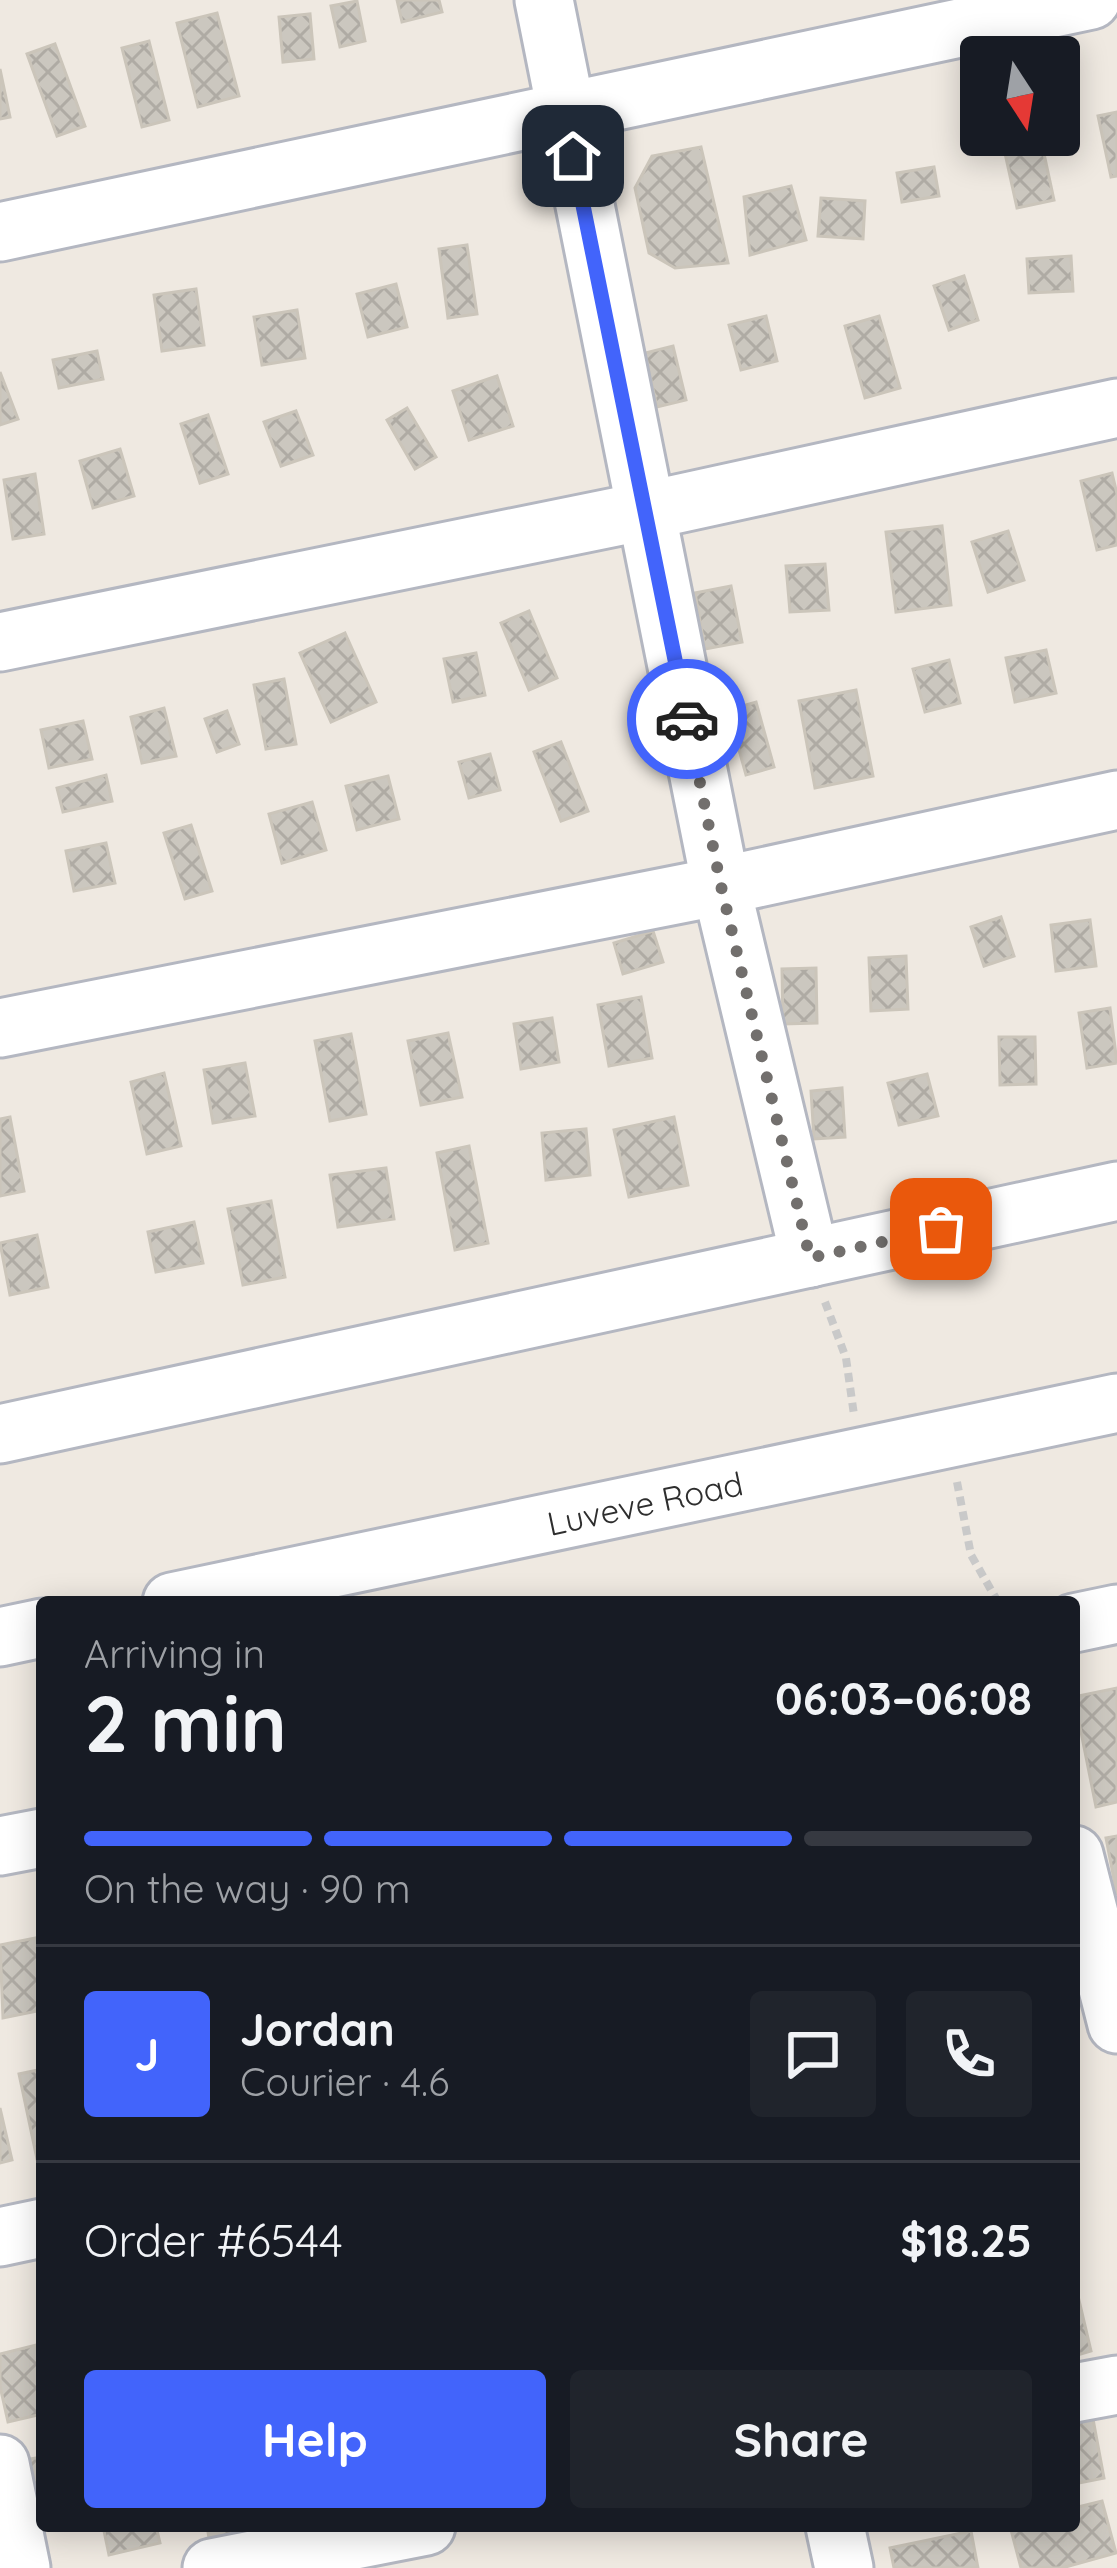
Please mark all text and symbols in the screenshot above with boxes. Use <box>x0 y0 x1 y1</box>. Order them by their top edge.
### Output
north arrow <box>960 36 1080 156</box>
map controls <box>960 36 1080 156</box>
pin <box>522 105 624 207</box>
icon: home <box>540 123 606 189</box>
courier <box>627 659 747 779</box>
icon: car <box>654 686 720 752</box>
pin <box>890 1178 992 1280</box>
icon: bag <box>908 1196 974 1262</box>
street label: Luveve Road <box>543 1462 747 1544</box>
text: Arriving in <box>84 1629 265 1678</box>
text: 06:03–06:08 <box>775 1670 1032 1726</box>
text: 2 min <box>84 1674 287 1772</box>
text: On the way · 90 m <box>84 1864 410 1913</box>
button: chat <box>750 1991 876 2117</box>
button: phone <box>906 1991 1032 2117</box>
text: Jordan <box>240 2001 395 2057</box>
text: J <box>135 2026 159 2082</box>
text: Courier · 4.6 <box>240 2057 449 2106</box>
text: Order #6544 <box>84 2212 343 2268</box>
text: $18.25 <box>900 2212 1032 2268</box>
button: Help <box>84 2370 546 2508</box>
button: Share <box>570 2370 1032 2508</box>

